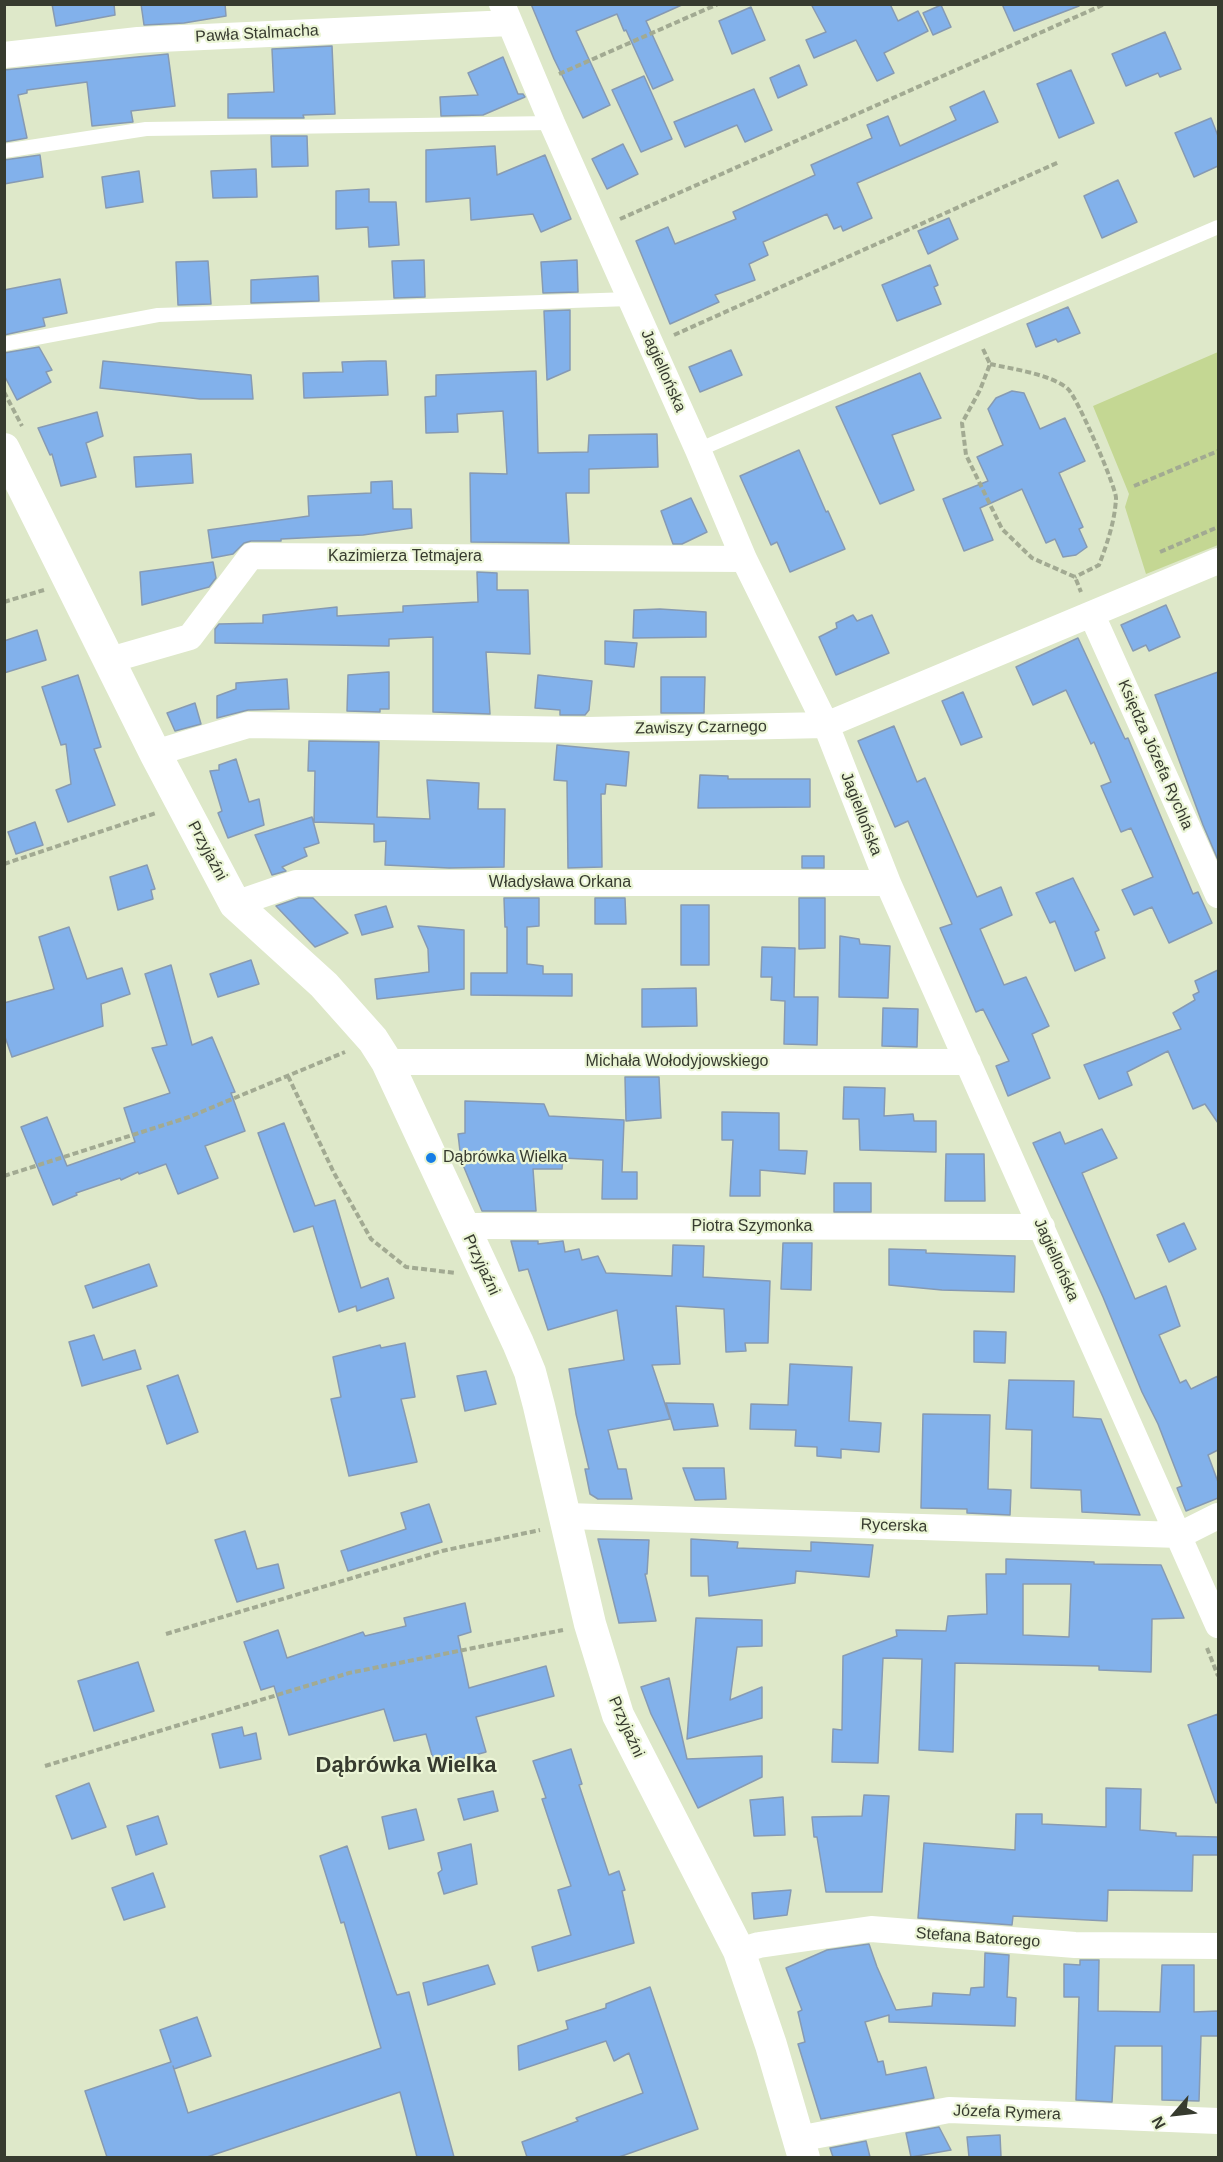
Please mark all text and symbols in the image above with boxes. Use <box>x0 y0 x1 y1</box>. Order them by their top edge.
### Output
street label: Pawła Stalmacha <box>195 21 319 47</box>
street label: Jagiellońska <box>636 327 690 415</box>
street label: Kazimierza Tetmajera <box>328 547 482 567</box>
street label: Księdza Józefa Rychla <box>1113 677 1197 833</box>
street label: Zawiszy Czarnego <box>635 717 767 739</box>
street label: Jagiellońska <box>836 769 886 859</box>
street label: Przyjaźni <box>183 818 231 884</box>
street label: Władysława Orkana <box>489 873 631 893</box>
street label: Michała Wołodyjowskiego <box>586 1052 768 1072</box>
place label: Dąbrówka Wielka <box>443 1148 567 1168</box>
marker: Dąbrówka Wielka <box>424 1151 438 1165</box>
street label: Jagiellońska <box>1029 1216 1083 1304</box>
street label: Piotra Szymonka <box>692 1217 812 1237</box>
street label: Przyjaźni <box>459 1232 503 1298</box>
street label: Rycerska <box>860 1515 928 1537</box>
street label: Przyjaźni <box>604 1693 648 1761</box>
district label: Dąbrówka Wielka <box>316 1753 496 1779</box>
street label: Stefana Batorego <box>915 1924 1041 1952</box>
north arrow <box>1145 2084 1205 2144</box>
street label: Józefa Rymera <box>953 2102 1061 2124</box>
text: N <box>1148 2114 1169 2132</box>

